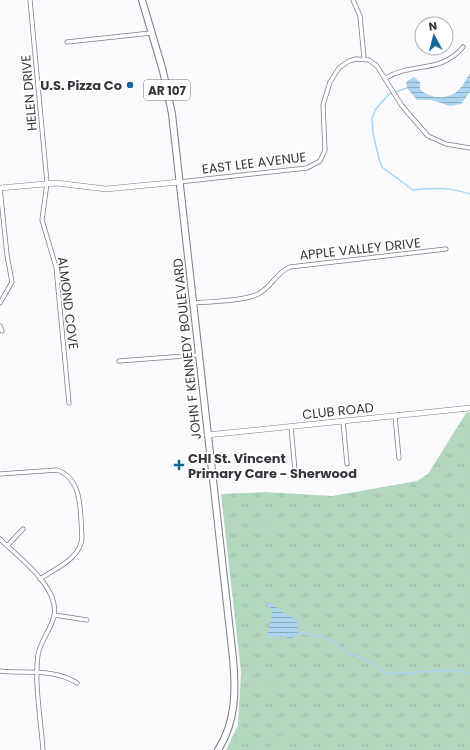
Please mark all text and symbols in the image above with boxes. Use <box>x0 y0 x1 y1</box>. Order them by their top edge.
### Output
north arrow <box>414 16 454 56</box>
text: N <box>428 18 438 35</box>
street label: HELEN DRIVE <box>16 54 42 132</box>
place label: U.S. Pizza Co <box>40 76 122 95</box>
marker: U.S. Pizza Co <box>125 80 135 90</box>
road number: AR 107 <box>144 80 190 100</box>
street label: EAST LEE AVENUE <box>201 147 307 179</box>
street label: APPLE VALLEY DRIVE <box>298 233 422 265</box>
street label: ALMOND COVE <box>53 256 83 350</box>
street label: JOHN F KENNEDY BOULEVARD <box>168 257 206 441</box>
street label: CLUB ROAD <box>301 398 375 424</box>
place label: CHI St. Vincent Primary Care - Sherwood <box>188 449 357 483</box>
marker: CHI St. Vincent Primary Care - Sherwood <box>173 459 185 471</box>

